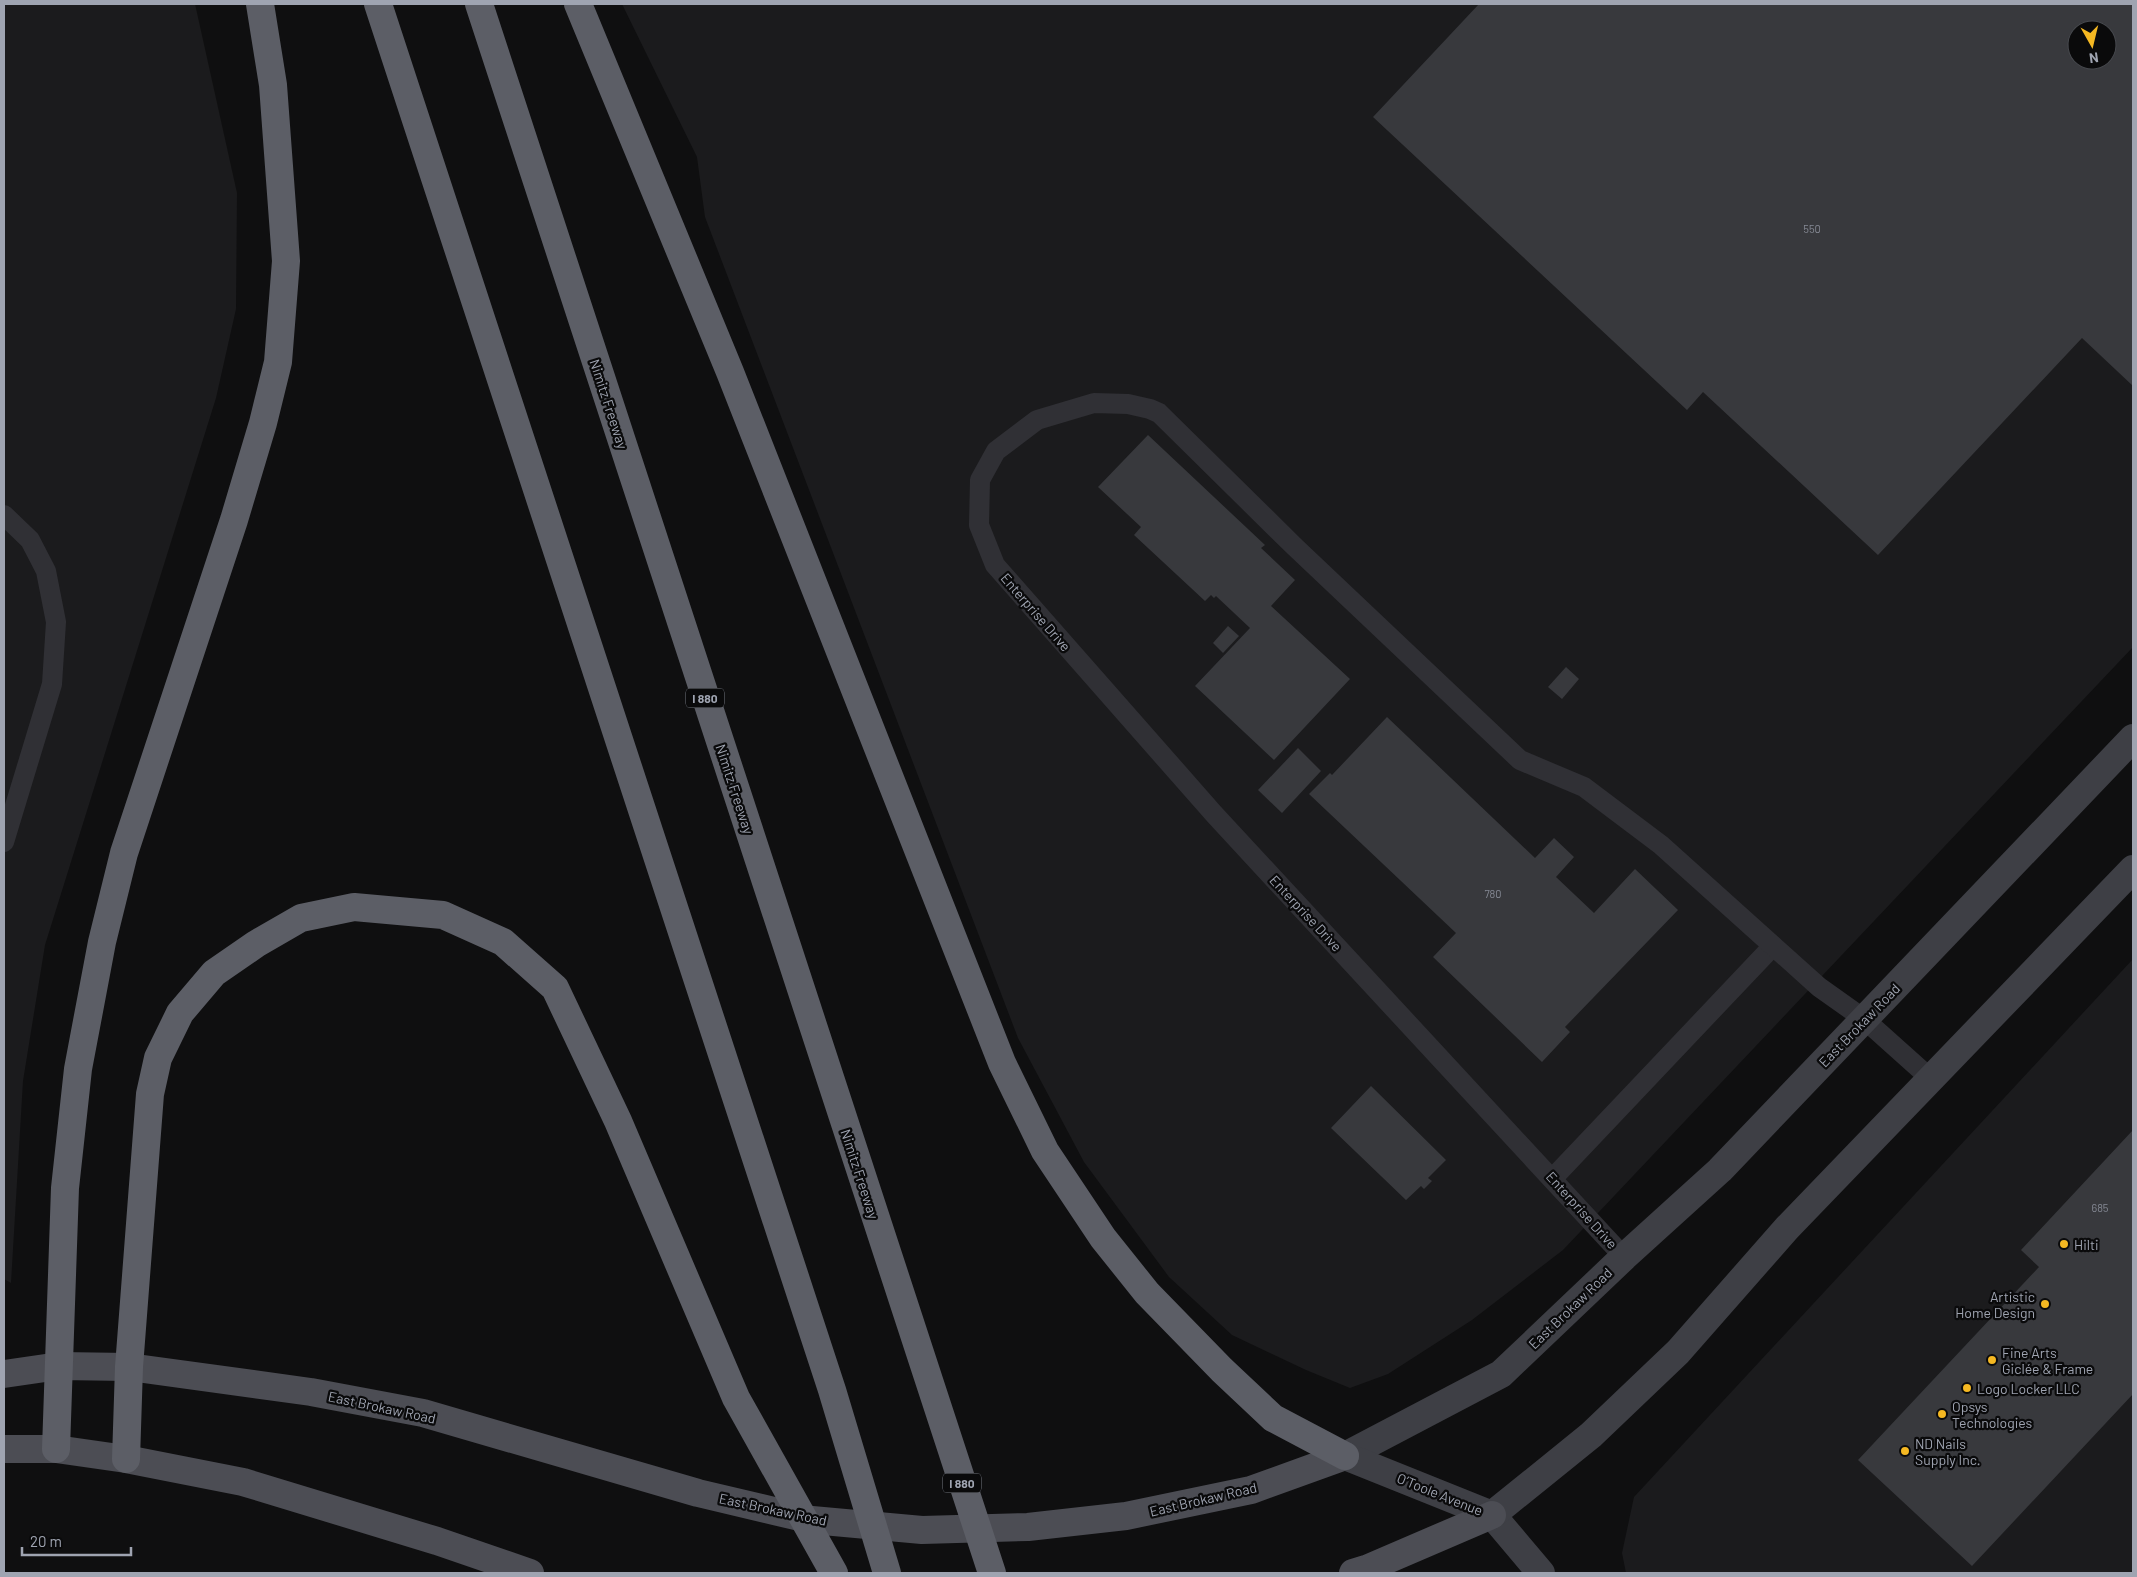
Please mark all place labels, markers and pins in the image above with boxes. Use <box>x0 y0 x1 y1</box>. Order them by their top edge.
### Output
place label: Hilti <box>2074 1236 2099 1253</box>
marker: Hilti <box>2058 1238 2070 1250</box>
place label: Artistic Home Design <box>1955 1288 2035 1321</box>
marker: Artistic Home Design <box>2039 1298 2051 1310</box>
place label: Fine Arts Giclée & Frame <box>2002 1344 2093 1377</box>
marker: Fine Arts Giclée & Frame <box>1986 1354 1998 1366</box>
place label: Logo Locker LLC <box>1977 1380 2080 1397</box>
marker: Logo Locker LLC <box>1961 1382 1973 1394</box>
place label: Opsys Technologies <box>1952 1398 2033 1431</box>
marker: Opsys Technologies <box>1936 1408 1948 1420</box>
place label: ND Nails Supply Inc. <box>1915 1435 1980 1468</box>
marker: ND Nails Supply Inc. <box>1899 1445 1911 1457</box>

